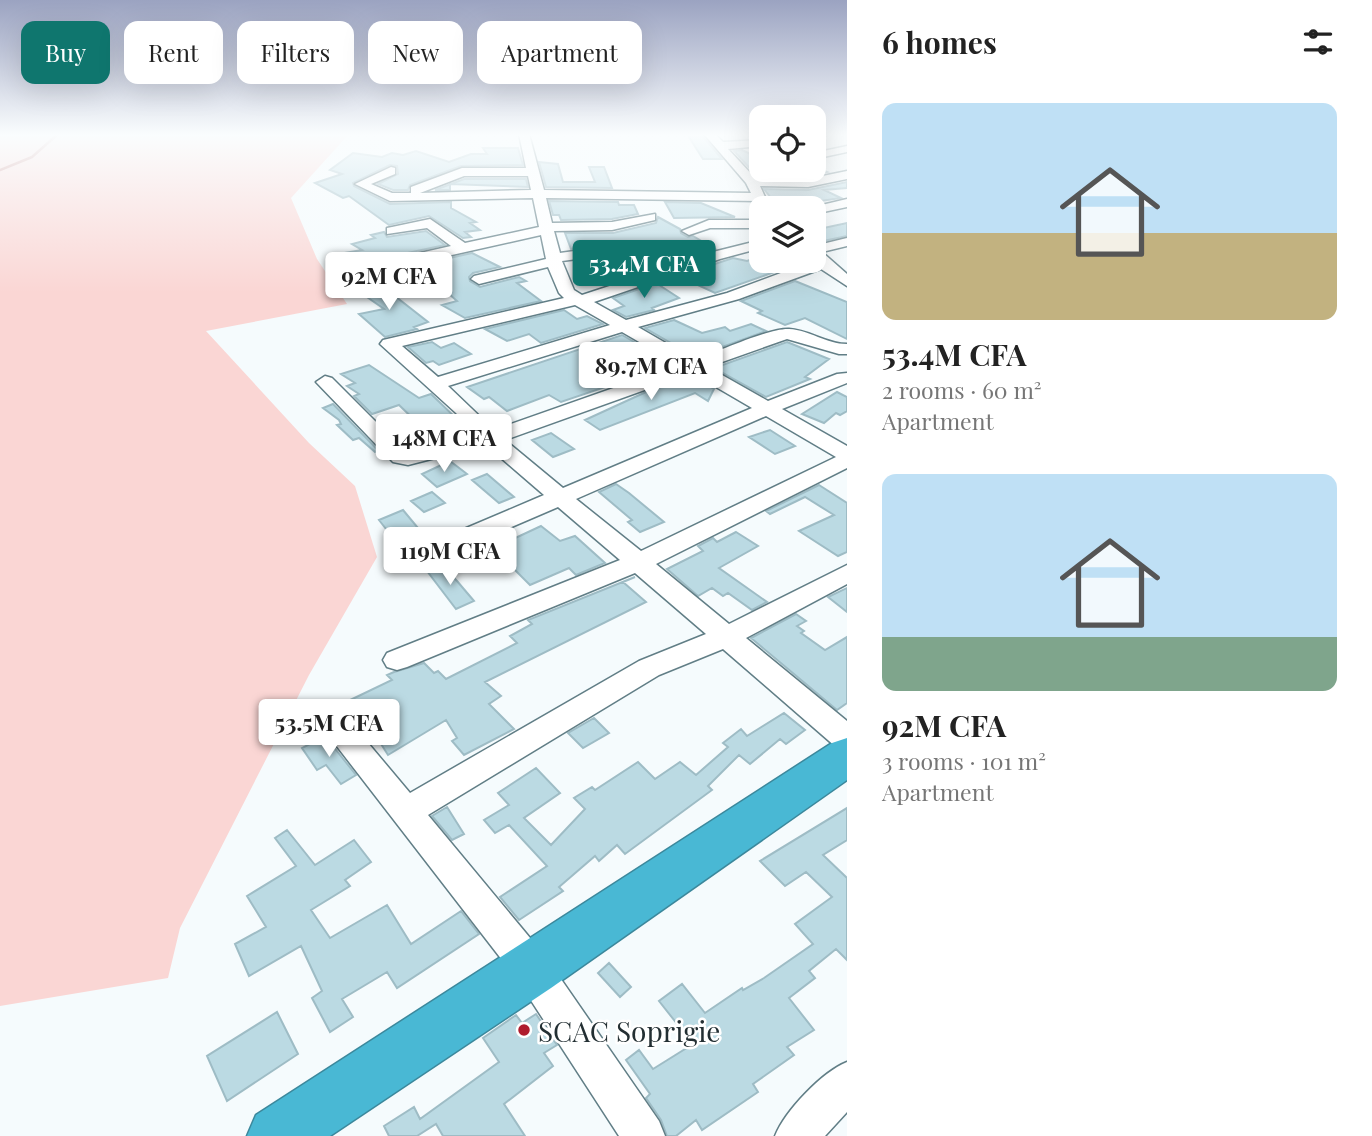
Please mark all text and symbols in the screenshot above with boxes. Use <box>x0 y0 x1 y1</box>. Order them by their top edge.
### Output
chip: Buy <box>21 21 110 84</box>
chip: Rent <box>124 21 223 84</box>
chip: Filters <box>237 21 354 84</box>
chip: New <box>368 21 463 84</box>
chip: Apartment <box>477 21 642 84</box>
text: 6 homes <box>882 22 997 62</box>
icon: filters <box>1299 23 1337 61</box>
map controls <box>749 105 826 273</box>
button: locate <box>749 105 826 182</box>
icon: home <box>1047 149 1173 275</box>
button: layers <box>749 196 826 273</box>
pin: 53.4M CFA <box>564 240 724 300</box>
text: 53.4M CFA <box>589 247 699 278</box>
pin: 92M CFA <box>324 252 454 312</box>
text: 92M CFA <box>341 259 437 290</box>
text: 53.4M CFA <box>882 334 1026 374</box>
pin: 89.7M CFA <box>571 342 731 402</box>
text: 89.7M CFA <box>595 349 707 380</box>
text: 2 rooms · 60 m² <box>882 374 1042 405</box>
text: Apartment <box>882 405 994 436</box>
pin: 148M CFA <box>372 414 516 474</box>
text: 148M CFA <box>392 421 496 452</box>
icon: home <box>1047 520 1173 646</box>
pin: 119M CFA <box>378 528 522 587</box>
text: 119M CFA <box>400 534 500 565</box>
pin: 53.5M CFA <box>249 700 409 759</box>
text: 92M CFA <box>882 705 1006 745</box>
text: 53.5M CFA <box>275 706 383 737</box>
text: 3 rooms · 101 m² <box>882 745 1046 776</box>
text: Apartment <box>882 776 994 807</box>
place label: SCAC Soprigie <box>538 1012 721 1049</box>
marker: SCAC Soprigie <box>516 1022 532 1038</box>

